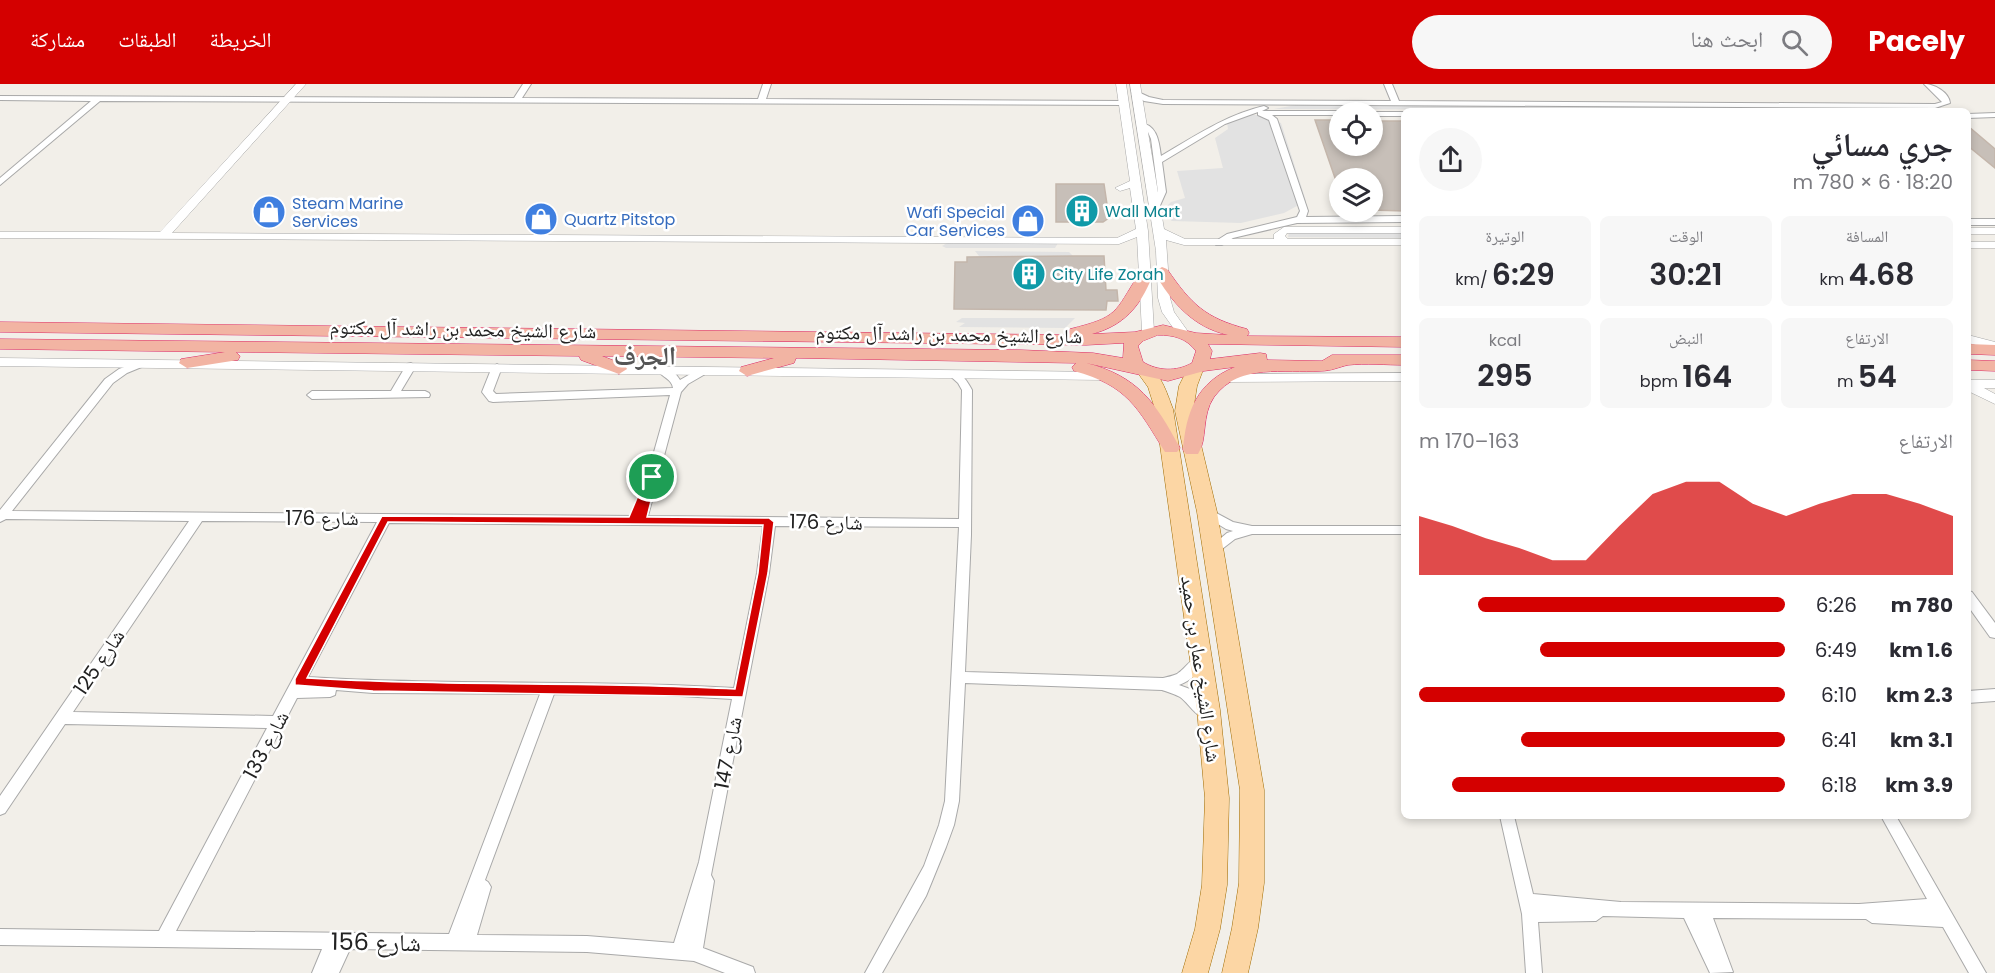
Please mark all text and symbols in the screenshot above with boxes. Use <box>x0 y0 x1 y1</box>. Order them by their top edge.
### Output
search box <box>1412 15 1832 69</box>
text: Pacely <box>1868 22 1965 61</box>
text: ابحث هنا <box>1690 24 1763 55</box>
text: مشاركة <box>30 25 85 54</box>
text: الطبقات <box>118 25 177 54</box>
text: الخريطة <box>210 25 271 54</box>
icon: search <box>1778 26 1811 59</box>
map controls <box>1329 102 1383 222</box>
button: locate <box>1329 102 1383 156</box>
text: جري مسائي <box>1811 121 1953 168</box>
button: share <box>1419 128 1482 191</box>
button: layers <box>1329 168 1383 222</box>
text: 18:20 · 6 × 780 m <box>1792 168 1953 196</box>
place label: Steam Marine Services <box>292 192 403 233</box>
building icon: Wall Mart <box>1064 193 1100 229</box>
shop icon: Steam Marine Services <box>251 194 287 230</box>
place label: Wall Mart <box>1105 200 1180 223</box>
shop icon: Quartz Pitstop <box>523 201 559 237</box>
place label: Wafi Special Car Services <box>905 201 1005 242</box>
shop icon: Wafi Special Car Services <box>1010 203 1046 239</box>
place label: Quartz Pitstop <box>564 208 675 231</box>
text: الوتيرة <box>1486 225 1524 248</box>
text: الوقت <box>1669 225 1703 248</box>
text: المسافة <box>1846 225 1888 248</box>
text: 6:29 <box>1492 253 1555 296</box>
text: 30:21 <box>1649 253 1723 296</box>
text: 4.68 <box>1848 253 1915 296</box>
building icon: City Life Zorah <box>1011 256 1047 292</box>
place label: City Life Zorah <box>1052 263 1164 286</box>
text: /km <box>1455 268 1492 291</box>
text: km <box>1819 268 1848 291</box>
street label: شارع الشيخ محمد بن راشد آل مكتوم <box>329 313 597 345</box>
street label: شارع الشيخ محمد بن راشد آل مكتوم <box>815 318 1083 350</box>
text: النبض <box>1669 327 1703 350</box>
text: الارتفاع <box>1845 327 1889 350</box>
text: kcal <box>1489 329 1521 352</box>
district label: الجرف <box>614 338 676 374</box>
text: 295 <box>1477 354 1533 397</box>
text: 164 <box>1682 355 1732 398</box>
text: 54 <box>1858 355 1897 398</box>
text: bpm <box>1640 370 1682 393</box>
text: m <box>1837 370 1858 393</box>
text: 163–170 m <box>1419 427 1519 455</box>
text: الارتفاع <box>1898 427 1953 455</box>
pin <box>626 451 677 502</box>
icon: arrive <box>635 460 668 493</box>
street label: شارع 176 <box>285 504 359 532</box>
street label: شارع 176 <box>789 507 863 537</box>
street label: شارع الشيخ عمار بن حميد <box>1174 574 1228 764</box>
text: 6:26 <box>1816 591 1857 619</box>
text: 780 m <box>1891 591 1953 619</box>
street label: شارع 125 <box>67 624 131 700</box>
text: 6:49 <box>1815 636 1857 664</box>
text: 1.6 km <box>1889 636 1953 664</box>
text: 6:10 <box>1821 681 1857 709</box>
text: 2.3 km <box>1886 681 1953 709</box>
street label: شارع 133 <box>236 706 296 784</box>
street label: شارع 147 <box>707 714 749 792</box>
text: 6:41 <box>1821 726 1857 754</box>
text: 3.1 km <box>1890 726 1953 754</box>
text: 6:18 <box>1821 771 1857 799</box>
text: 3.9 km <box>1885 771 1953 799</box>
street label: شارع 156 <box>331 925 421 959</box>

